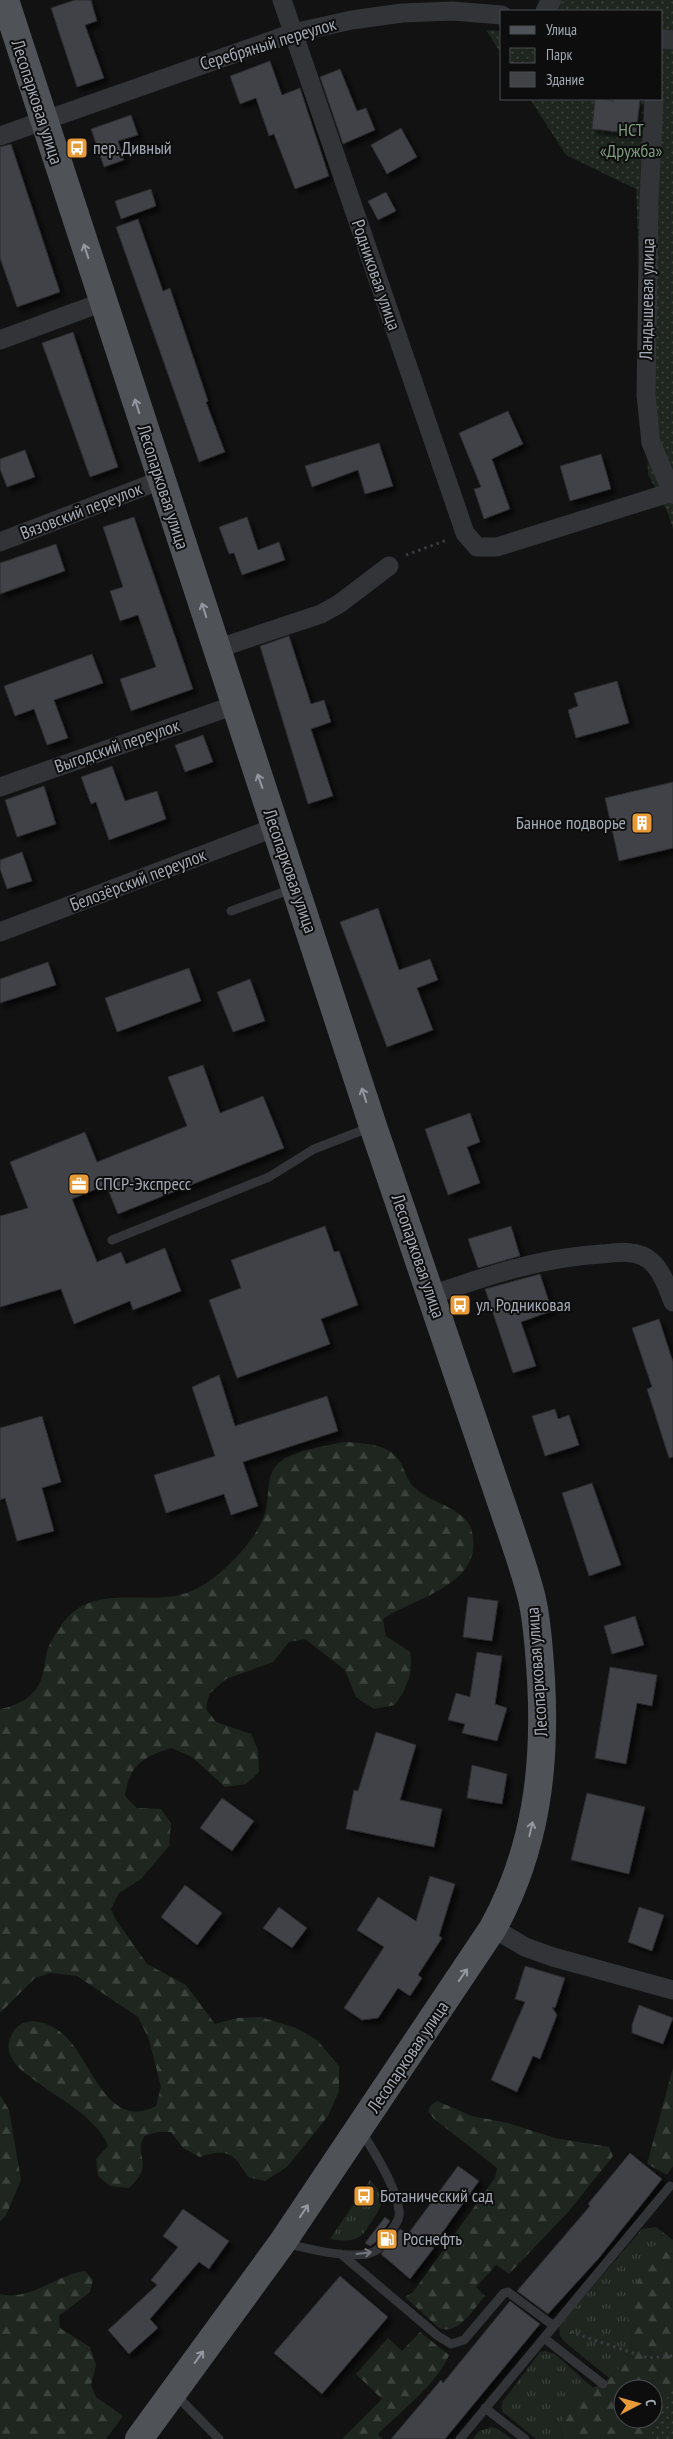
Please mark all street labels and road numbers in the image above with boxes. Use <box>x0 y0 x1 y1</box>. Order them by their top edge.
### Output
street label: Серебряный переулок <box>197 12 339 75</box>
street label: Лесопарковая улица <box>6 36 68 167</box>
street label: Родниковая улица <box>347 216 406 333</box>
street label: Ландышевая улица <box>634 238 659 361</box>
street label: Лесопарковая улица <box>132 421 194 552</box>
street label: Вязовский переулок <box>17 477 145 544</box>
street label: Выгодский переулок <box>51 713 182 778</box>
street label: Лесопарковая улица <box>258 805 322 936</box>
street label: Белозёрский переулок <box>67 843 209 916</box>
street label: Лесопарковая улица <box>386 1190 450 1321</box>
street label: Лесопарковая улица <box>521 1607 553 1738</box>
street label: Лесопарковая улица <box>361 1997 453 2118</box>

